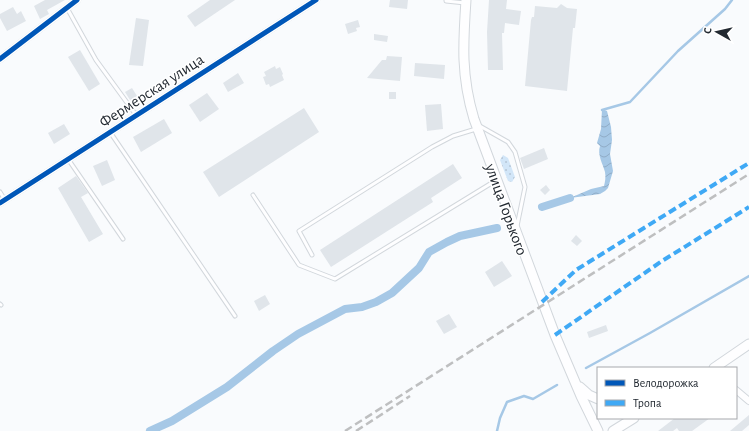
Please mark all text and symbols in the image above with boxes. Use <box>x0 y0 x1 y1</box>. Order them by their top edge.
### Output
north arrow <box>697 12 737 52</box>
text: С <box>702 27 713 34</box>
street label: Фермерская улица <box>96 51 207 131</box>
street label: улица Горького <box>481 161 530 258</box>
legend <box>597 367 737 419</box>
text: Велодорожка <box>633 377 699 389</box>
text: Тропа <box>633 397 662 409</box>

